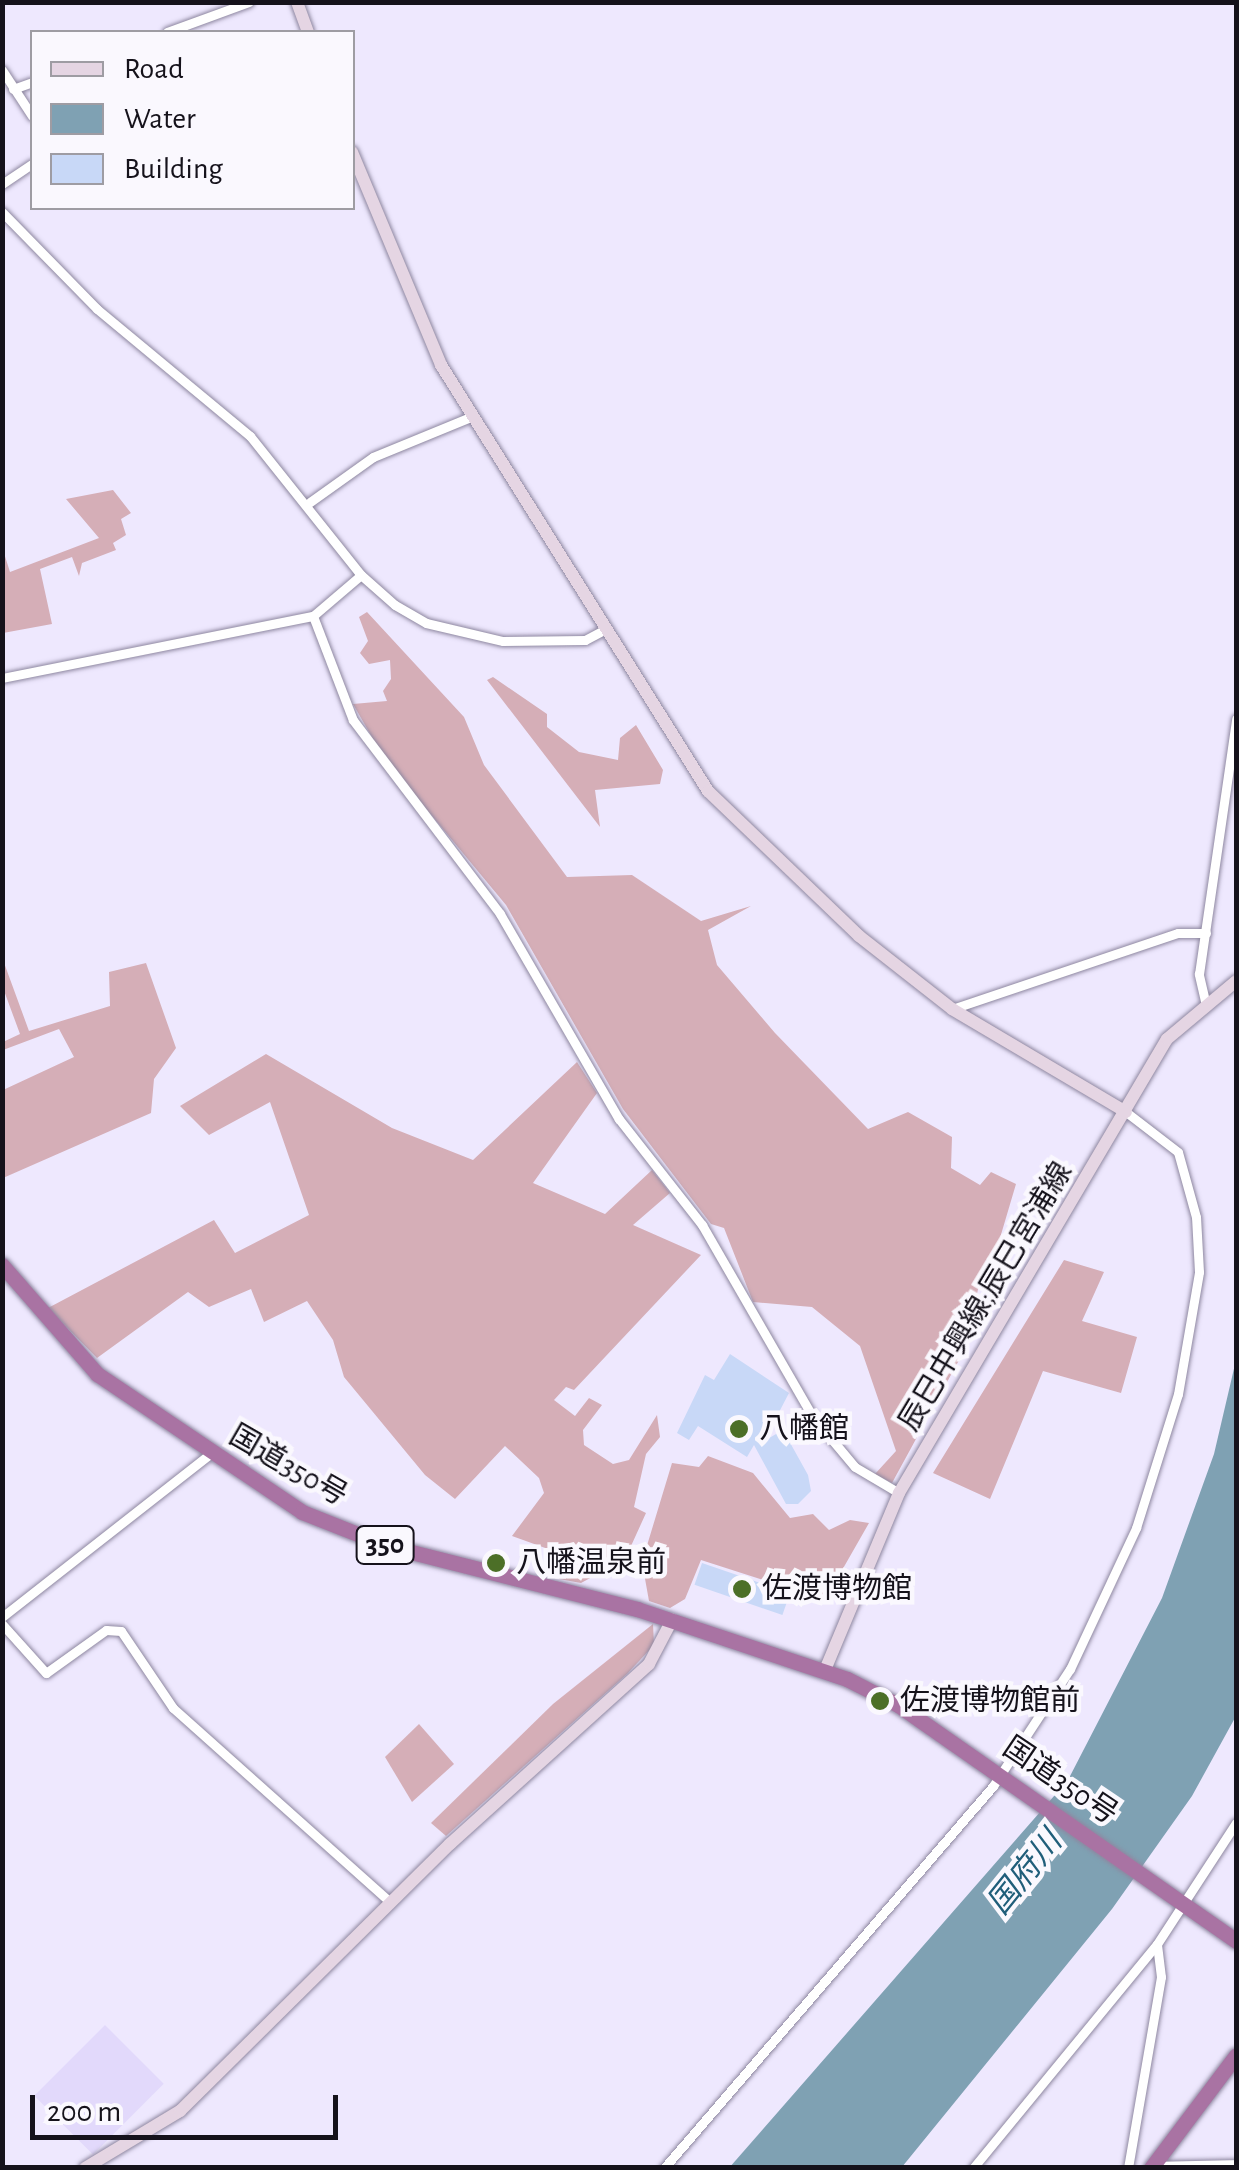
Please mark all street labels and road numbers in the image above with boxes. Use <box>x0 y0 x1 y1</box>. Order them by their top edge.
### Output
street label: 辰巳中興線;辰巳宮浦線 <box>892 1156 1080 1438</box>
street label: 国道350号 <box>222 1418 354 1514</box>
road number: 350 <box>355 1522 415 1568</box>
street label: 国道350号 <box>996 1730 1124 1832</box>

